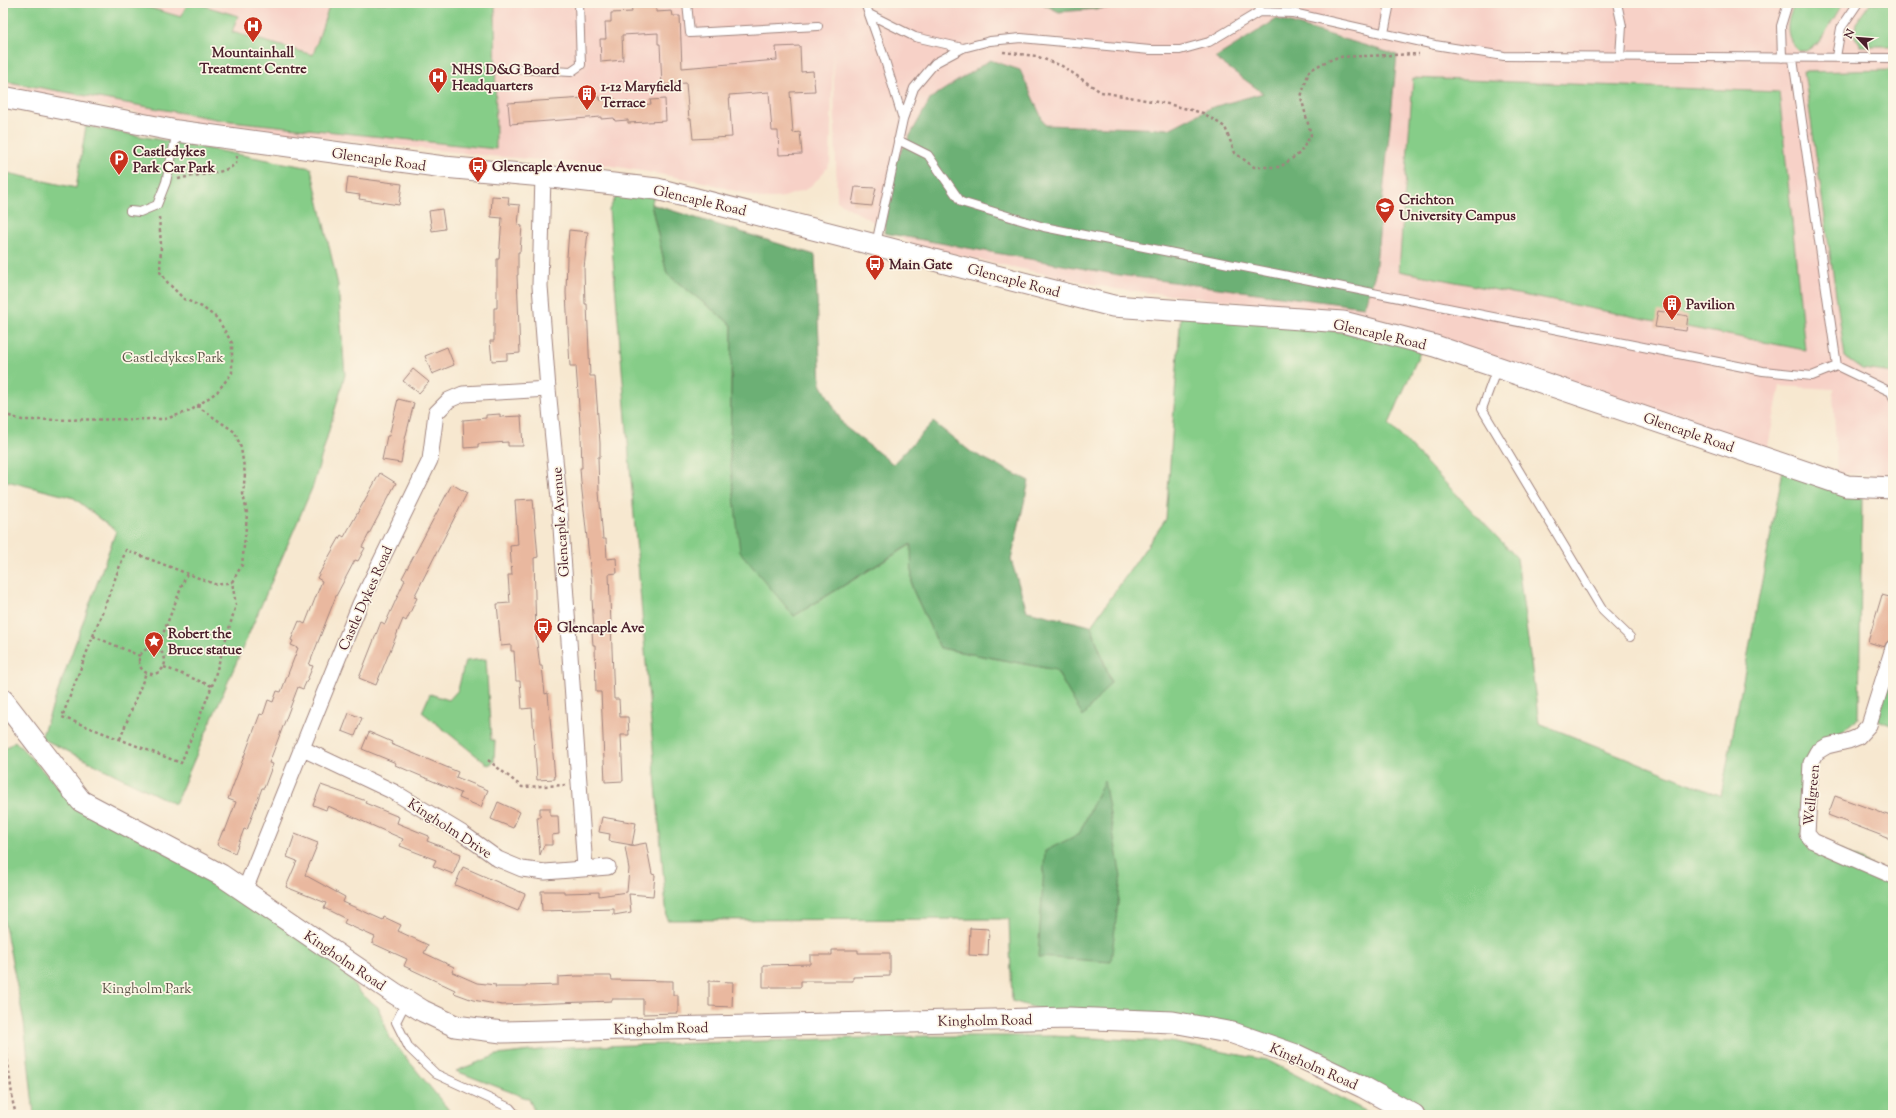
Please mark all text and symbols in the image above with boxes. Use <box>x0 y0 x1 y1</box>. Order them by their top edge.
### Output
hospital icon: Mountainhall Treatment Centre <box>242 15 264 43</box>
north arrow <box>1838 18 1878 58</box>
text: N <box>1840 26 1859 42</box>
place label: Mountainhall Treatment Centre <box>199 44 307 80</box>
place label: NHS D&G Board Headquarters <box>452 61 560 97</box>
hospital icon: NHS D&G Board Headquarters <box>427 66 449 94</box>
place label: 1-12 Maryfield Terrace <box>601 78 682 114</box>
building icon: 1-12 Maryfield Terrace <box>576 83 598 111</box>
place label: Castledykes Park Car Park <box>133 143 215 179</box>
street label: Glencaple Road <box>330 144 427 178</box>
parking icon: Castledykes Park Car Park <box>108 148 130 176</box>
bus stop icon: Glencaple Avenue <box>467 155 489 183</box>
place label: Glencaple Avenue <box>492 158 603 178</box>
street label: Glencaple Road <box>651 182 748 222</box>
place label: Crichton University Campus <box>1399 191 1516 227</box>
school or university icon: Crichton University Campus <box>1374 196 1396 224</box>
bus stop icon: Main Gate <box>864 253 886 281</box>
place label: Main Gate <box>889 256 953 276</box>
street label: Glencaple Road <box>965 260 1062 304</box>
building icon: Pavilion <box>1661 293 1683 321</box>
place label: Pavilion <box>1686 296 1736 316</box>
street label: Glencaple Road <box>1331 316 1428 356</box>
park label: Castledykes Park <box>122 349 224 369</box>
street label: Glencaple Road <box>1640 409 1737 459</box>
street label: Glencaple Avenue <box>548 466 576 578</box>
street label: Castle Dykes Road <box>335 543 399 654</box>
bus stop icon: Glencaple Ave <box>532 616 554 644</box>
place label: Glencaple Ave <box>557 619 645 639</box>
place label: Robert the Bruce statue <box>168 625 242 661</box>
place icon: Robert the Bruce statue <box>143 630 165 658</box>
street label: Wellgreen <box>1800 763 1826 827</box>
street label: Kingholm Drive <box>403 795 495 864</box>
street label: Kingholm Road <box>299 927 389 996</box>
park label: Kingholm Park <box>102 980 192 1000</box>
street label: Kingholm Road <box>938 1011 1033 1033</box>
street label: Kingholm Road <box>614 1019 709 1041</box>
street label: Kingholm Road <box>1266 1039 1361 1096</box>

